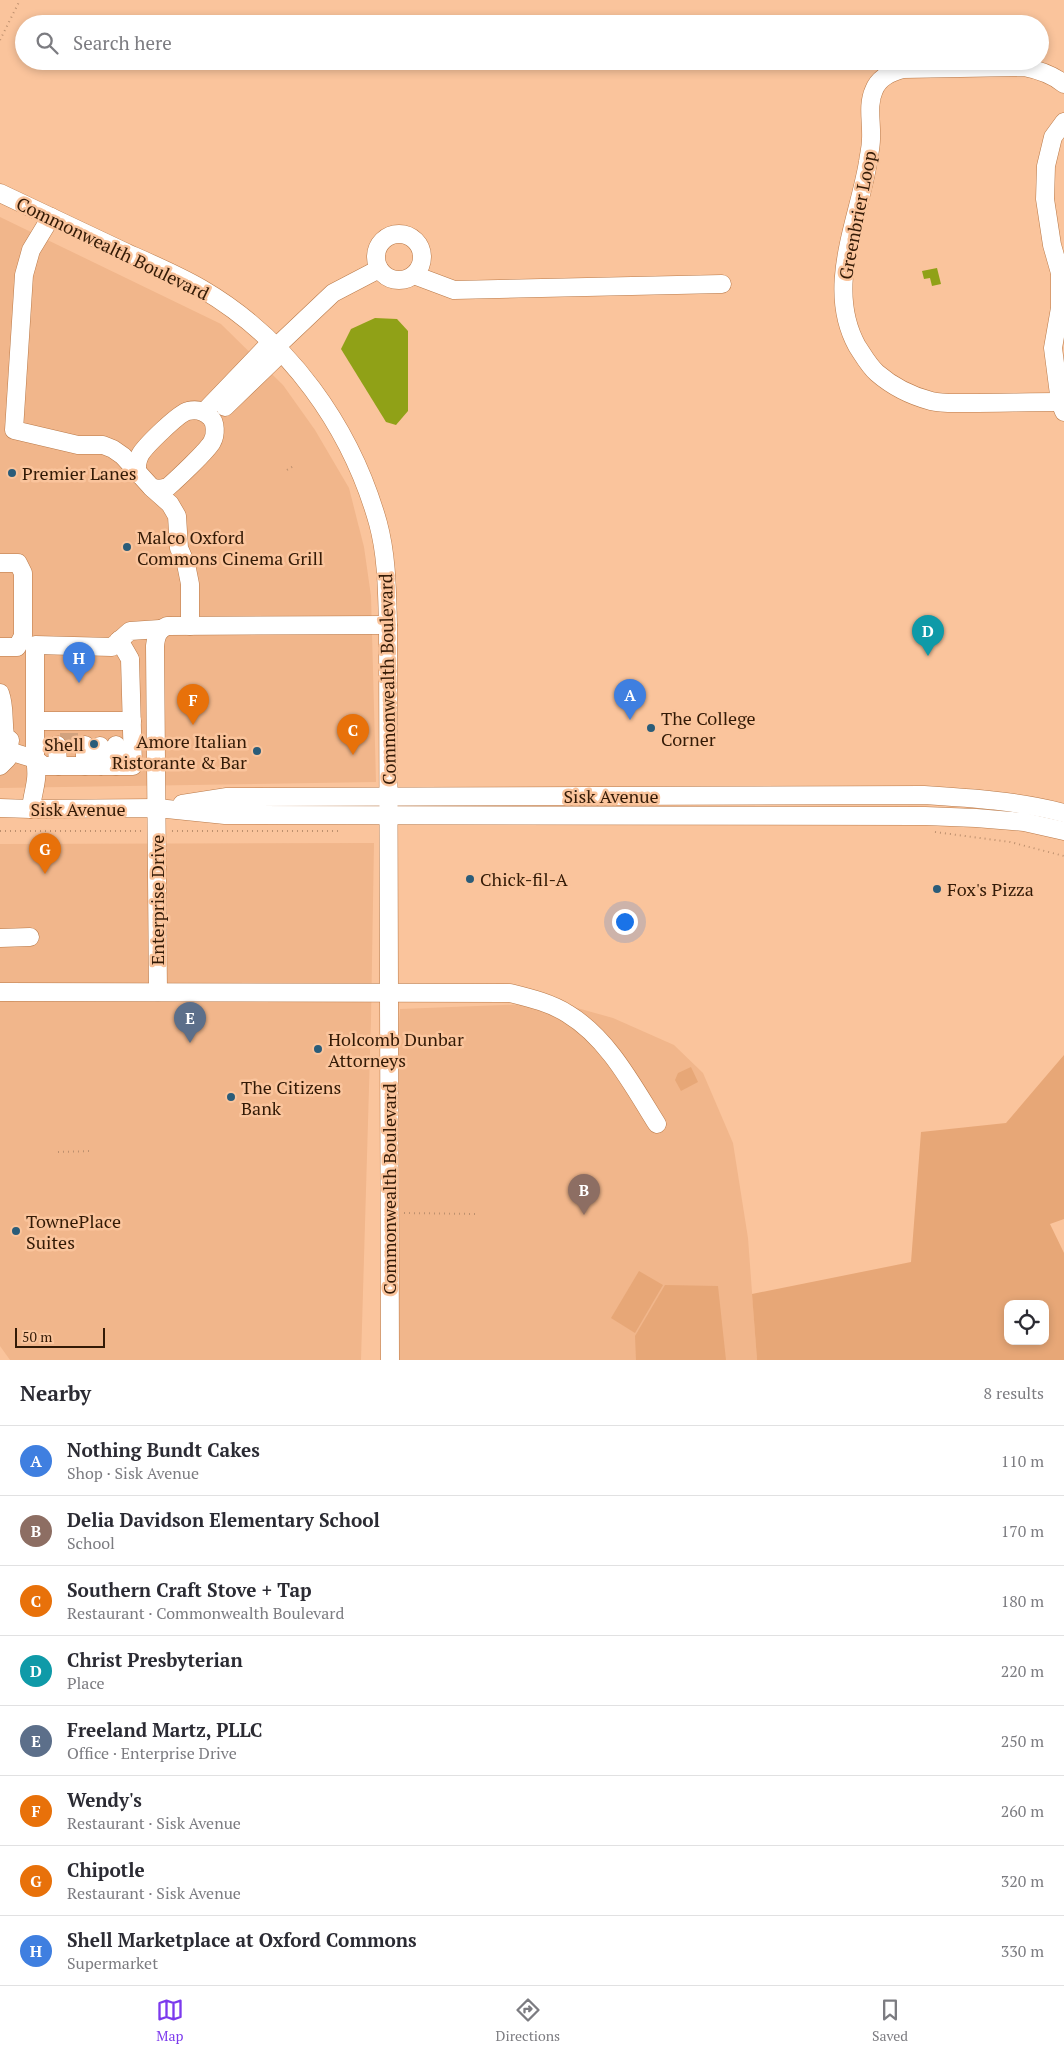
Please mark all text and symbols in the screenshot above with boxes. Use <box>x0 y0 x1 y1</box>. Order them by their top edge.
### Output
search box <box>15 15 1049 70</box>
icon: search <box>33 29 61 57</box>
text: Search here <box>73 30 172 55</box>
street label: Greenbrier Loop <box>833 149 881 281</box>
street label: Commonwealth Boulevard <box>13 191 213 305</box>
place label: Premier Lanes <box>22 461 136 485</box>
marker: Premier Lanes <box>6 467 18 479</box>
place label: Malco Oxford Commons Cinema Grill <box>137 525 323 570</box>
marker: Malco Oxford Commons Cinema Grill <box>121 541 133 553</box>
street label: Commonwealth Boulevard <box>373 573 401 785</box>
pin: D <box>912 615 944 656</box>
pin: H <box>63 642 95 683</box>
pin: A <box>614 679 646 720</box>
pin: F <box>177 684 209 725</box>
place label: The College Corner <box>661 706 756 751</box>
pin: C <box>337 714 369 755</box>
marker: The College Corner <box>645 722 657 734</box>
place label: Amore Italian Ristorante & Bar <box>112 729 247 774</box>
place label: Shell <box>44 732 84 756</box>
marker: Shell <box>88 738 100 750</box>
marker: Amore Italian Ristorante & Bar <box>251 745 263 757</box>
street label: Sisk Avenue <box>563 784 659 808</box>
street label: Sisk Avenue <box>30 797 126 821</box>
pin: G <box>29 833 61 874</box>
street label: Enterprise Drive <box>145 835 169 965</box>
place label: Chick-fil-A <box>480 867 568 891</box>
marker: Chick-fil-A <box>464 873 476 885</box>
place label: Fox's Pizza <box>947 877 1034 901</box>
marker: Fox's Pizza <box>931 883 943 895</box>
your location <box>612 909 638 935</box>
pin: E <box>174 1002 206 1043</box>
place label: Holcomb Dunbar Attorneys <box>328 1027 464 1072</box>
marker: Holcomb Dunbar Attorneys <box>312 1043 324 1055</box>
place label: The Citizens Bank <box>241 1075 341 1120</box>
street label: Commonwealth Boulevard <box>377 1083 401 1295</box>
marker: The Citizens Bank <box>225 1091 237 1103</box>
pin: B <box>568 1174 600 1215</box>
place label: TownePlace Suites <box>26 1209 121 1254</box>
marker: TownePlace Suites <box>10 1225 22 1237</box>
map controls <box>1004 1300 1049 1345</box>
button: locate <box>1004 1300 1049 1345</box>
scale bar <box>15 1325 105 1348</box>
text: 50 m <box>22 1327 52 1346</box>
text: Nearby <box>20 1379 91 1407</box>
text: 8 results <box>984 1382 1044 1404</box>
text: Nothing Bundt Cakes <box>67 1437 260 1462</box>
text: A <box>30 1450 42 1472</box>
text: 110 m <box>1001 1450 1044 1472</box>
text: Shop · Sisk Avenue <box>67 1462 199 1484</box>
text: Delia Davidson Elementary School <box>67 1507 380 1532</box>
text: B <box>31 1520 41 1542</box>
text: 170 m <box>1001 1520 1044 1542</box>
text: School <box>67 1532 115 1554</box>
text: Southern Craft Stove + Tap <box>67 1577 312 1602</box>
text: C <box>31 1590 41 1612</box>
text: 180 m <box>1001 1590 1044 1612</box>
text: Restaurant · Commonwealth Boulevard <box>67 1602 344 1624</box>
text: Christ Presbyterian <box>67 1647 243 1672</box>
text: D <box>30 1660 42 1682</box>
text: 220 m <box>1001 1660 1044 1682</box>
text: Place <box>67 1672 105 1694</box>
text: Freeland Martz, PLLC <box>67 1717 262 1742</box>
text: E <box>31 1730 41 1752</box>
text: 250 m <box>1001 1730 1044 1752</box>
text: Office · Enterprise Drive <box>67 1742 237 1764</box>
text: Wendy's <box>67 1787 142 1812</box>
text: F <box>31 1800 41 1822</box>
text: 260 m <box>1001 1800 1044 1822</box>
text: Restaurant · Sisk Avenue <box>67 1812 241 1834</box>
text: Chipotle <box>67 1857 145 1882</box>
text: G <box>30 1870 42 1892</box>
text: 320 m <box>1001 1870 1044 1892</box>
text: Restaurant · Sisk Avenue <box>67 1882 241 1904</box>
text: Shell Marketplace at Oxford Commons <box>67 1927 417 1952</box>
text: H <box>30 1940 42 1962</box>
text: 330 m <box>1001 1940 1044 1962</box>
text: Supermarket <box>67 1952 158 1974</box>
tab: Map <box>156 1996 184 2045</box>
tab: Directions <box>496 1996 560 2045</box>
tab: Saved <box>872 1996 908 2045</box>

